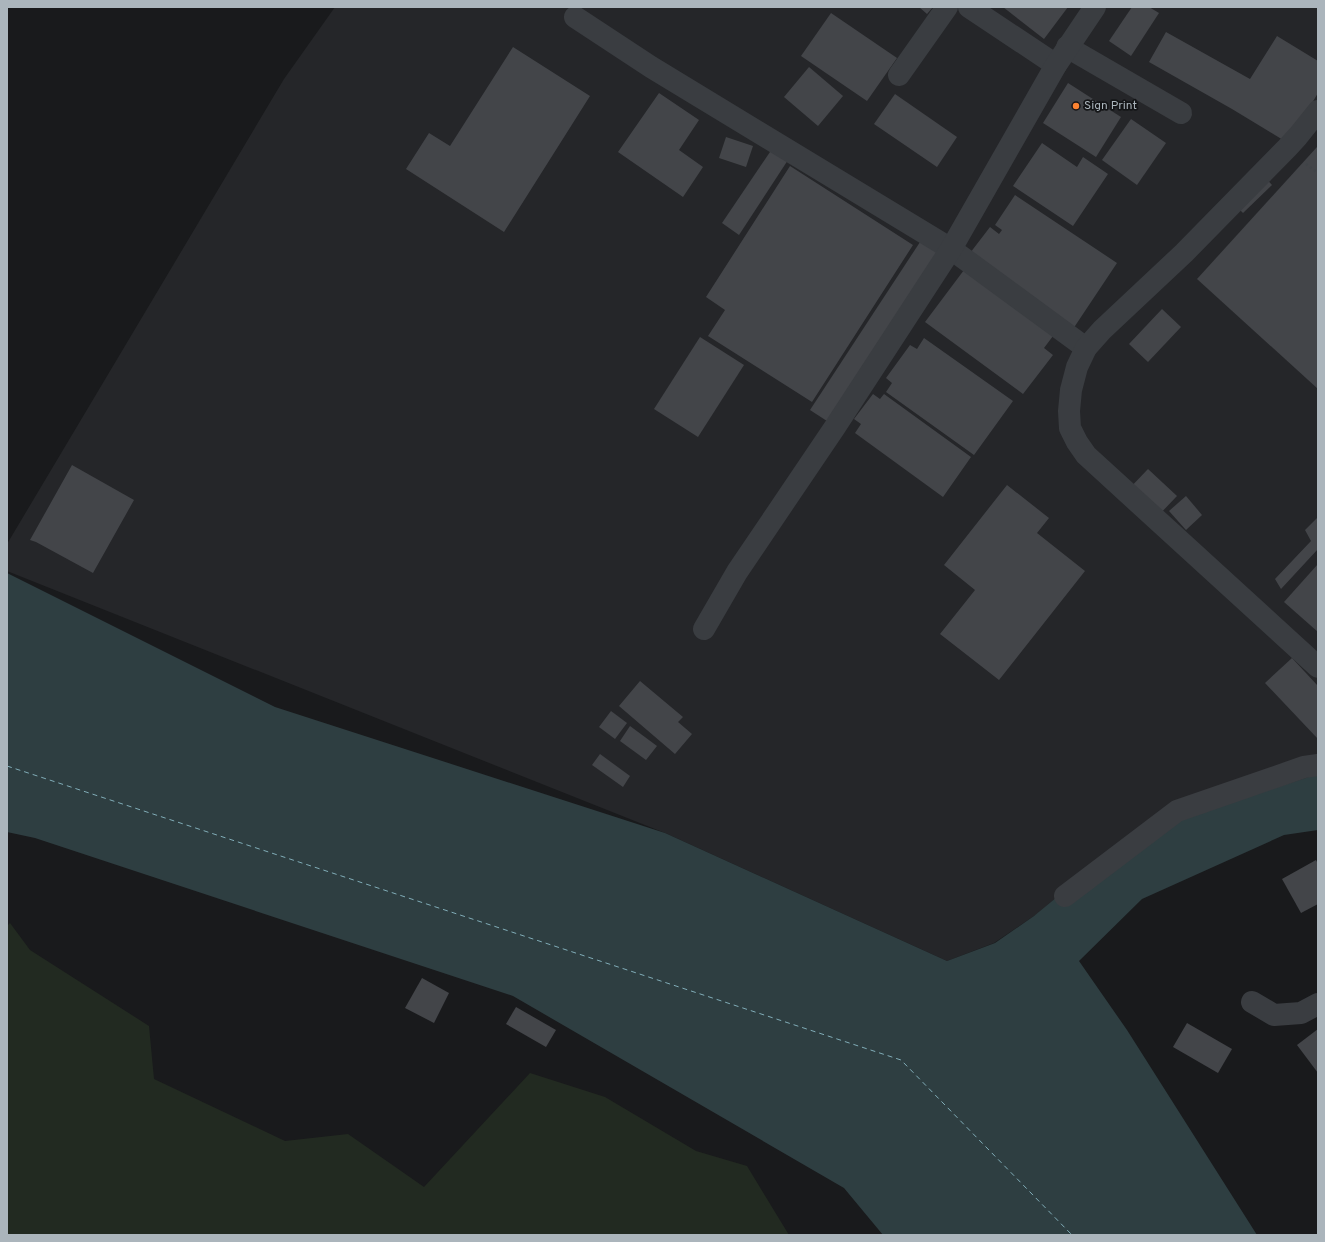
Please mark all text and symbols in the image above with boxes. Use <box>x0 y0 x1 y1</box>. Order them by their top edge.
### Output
place label: Sign Print <box>1084 98 1137 114</box>
marker: Sign Print <box>1071 101 1081 111</box>

